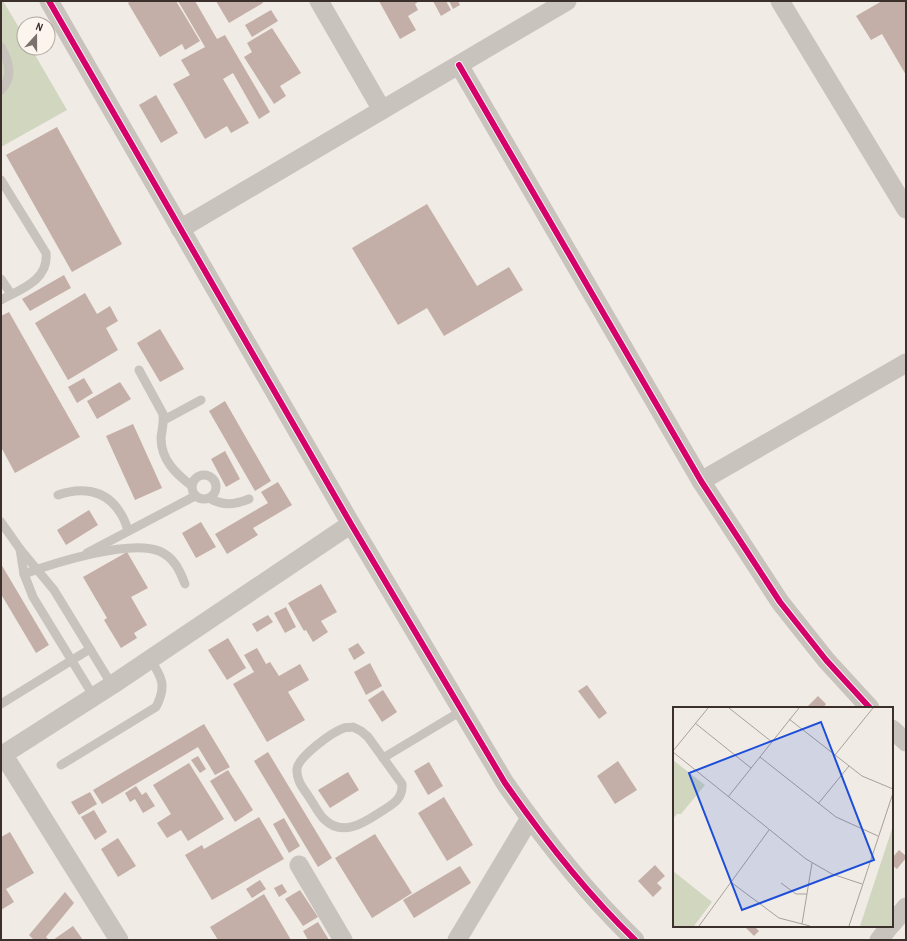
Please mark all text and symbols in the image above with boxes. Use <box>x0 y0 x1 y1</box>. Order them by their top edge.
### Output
north arrow <box>16 16 56 56</box>
text: N <box>34 19 45 34</box>
inset map <box>673 707 893 927</box>

